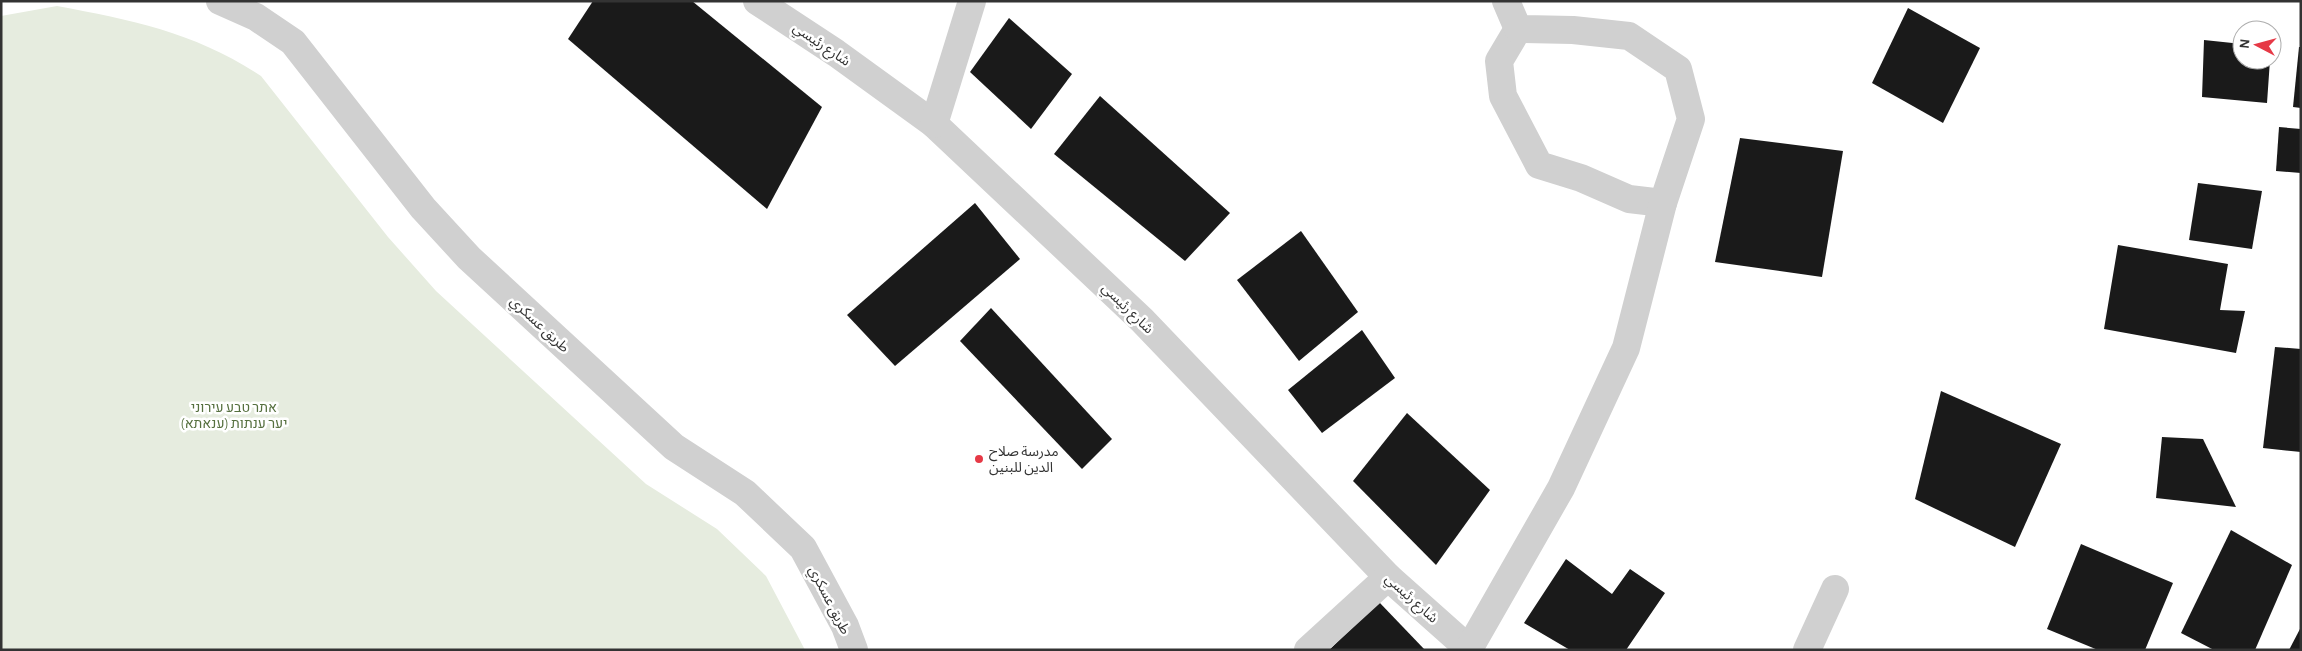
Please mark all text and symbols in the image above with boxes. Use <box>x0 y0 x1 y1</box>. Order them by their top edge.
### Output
north arrow <box>2232 20 2282 70</box>
street label: شارع رئيسي <box>789 21 853 72</box>
text: N <box>2238 38 2253 49</box>
street label: شارع رئيسي <box>1097 281 1156 339</box>
street label: طريق عسكري <box>505 294 571 358</box>
park label: אתר טבע עירוני יער ענתות (ענאתא) <box>181 401 287 431</box>
place label: مدرسة صلاح الدين للبنين <box>989 445 1059 476</box>
marker: مدرسة صلاح الدين للبنين <box>973 453 985 465</box>
street label: طريق عسكري <box>803 564 852 638</box>
street label: شارع رئيسي <box>1380 572 1440 628</box>

